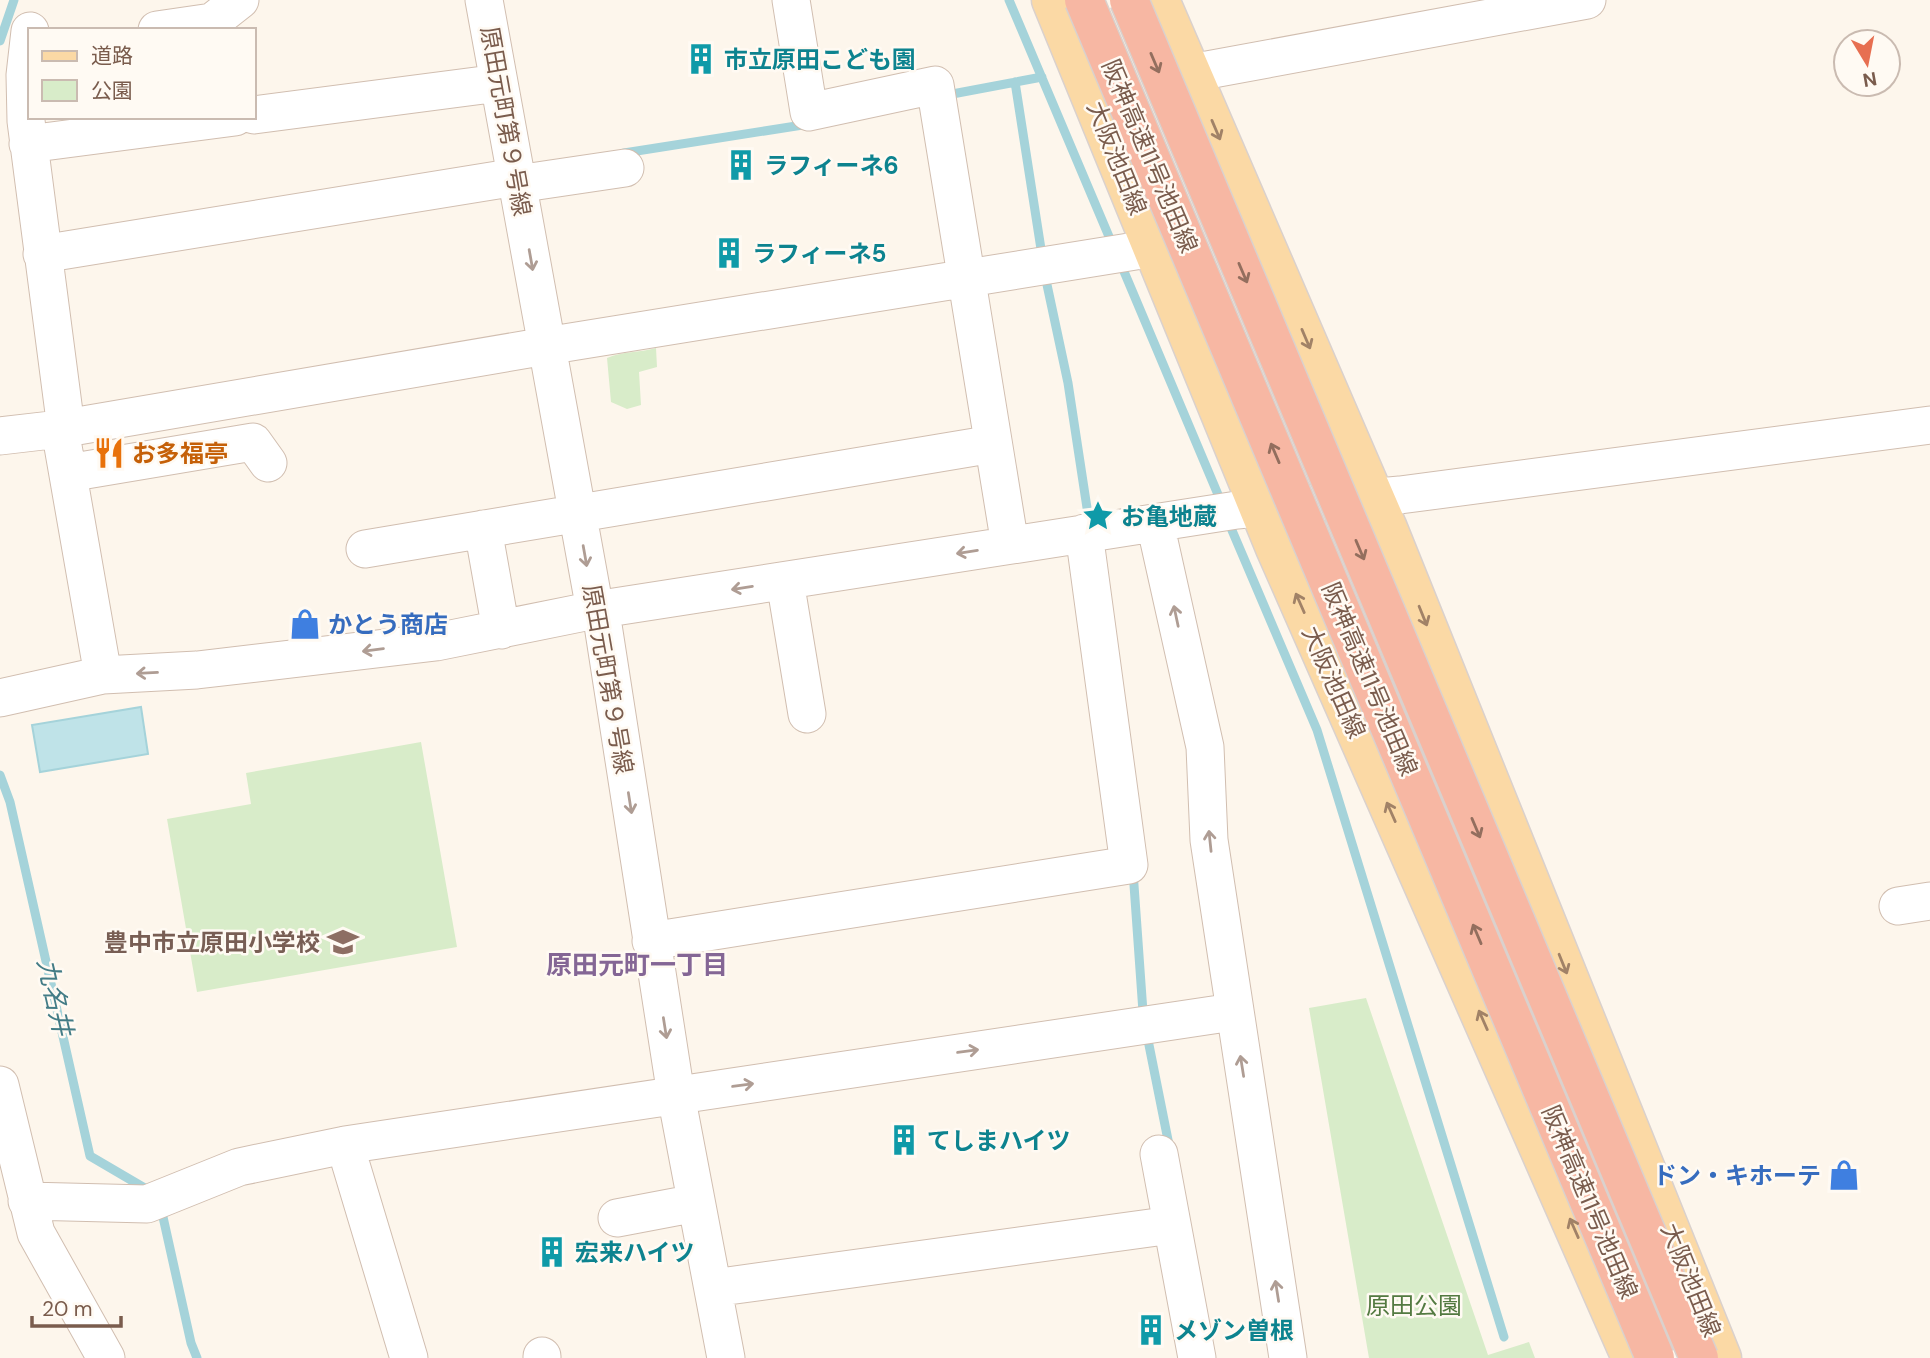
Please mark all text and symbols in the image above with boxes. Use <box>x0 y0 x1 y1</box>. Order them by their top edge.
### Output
street label: 原田元町第９号線 <box>474 24 538 218</box>
legend <box>28 28 256 119</box>
north arrow <box>1832 28 1902 98</box>
text: 道路 <box>91 42 133 70</box>
building icon: 市立原田こども園 <box>684 42 718 76</box>
place label: 市立原田こども園 <box>724 44 916 75</box>
one-way arrow <box>1149 52 1162 73</box>
street label: 阪神高速11号池田線 <box>1095 55 1205 257</box>
text: N <box>1861 66 1879 93</box>
text: 公園 <box>91 77 133 105</box>
street label: 大阪池田線 <box>1080 97 1154 219</box>
one-way arrow <box>1210 119 1223 141</box>
building icon: ラフィーネ6 <box>724 148 758 182</box>
place label: ラフィーネ6 <box>764 150 899 181</box>
building icon: ラフィーネ5 <box>712 236 746 270</box>
place label: ラフィーネ5 <box>752 238 886 269</box>
one-way arrow <box>525 248 538 271</box>
one-way arrow <box>1237 261 1250 283</box>
one-way arrow <box>1301 328 1314 349</box>
restaurant icon: お多福亭 <box>92 436 126 470</box>
place label: お多福亭 <box>132 438 228 469</box>
one-way arrow <box>1268 443 1281 464</box>
place icon: お亀地蔵 <box>1081 499 1115 533</box>
place label: お亀地蔵 <box>1121 501 1217 532</box>
one-way arrow <box>1354 539 1367 560</box>
one-way arrow <box>579 544 592 567</box>
one-way arrow <box>956 546 978 559</box>
street label: 阪神高速11号池田線 <box>1315 578 1425 780</box>
one-way arrow <box>731 581 754 594</box>
street label: 原田元町第９号線 <box>576 582 640 776</box>
one-way arrow <box>1293 593 1306 614</box>
one-way arrow <box>1168 605 1182 628</box>
one-way arrow <box>1418 605 1431 627</box>
shop icon: かとう商店 <box>288 607 322 641</box>
place label: かとう商店 <box>328 609 448 640</box>
street label: 大阪池田線 <box>1295 621 1373 743</box>
one-way arrow <box>362 644 385 657</box>
one-way arrow <box>136 667 158 680</box>
one-way arrow <box>624 792 637 814</box>
one-way arrow <box>1384 801 1397 823</box>
one-way arrow <box>1471 816 1484 838</box>
one-way arrow <box>1203 830 1216 852</box>
one-way arrow <box>1470 923 1483 945</box>
school or university icon: 豊中市立原田小学校 <box>326 925 360 959</box>
place label: 豊中市立原田小学校 <box>104 927 320 958</box>
district label: 原田元町一丁目 <box>546 948 728 982</box>
one-way arrow <box>1558 952 1571 974</box>
water label: 九名井 <box>30 955 81 1041</box>
one-way arrow <box>1475 1010 1488 1031</box>
one-way arrow <box>659 1016 672 1039</box>
one-way arrow <box>957 1045 979 1058</box>
one-way arrow <box>1235 1055 1248 1078</box>
one-way arrow <box>732 1078 754 1091</box>
street label: 阪神高速11号池田線 <box>1535 1101 1645 1303</box>
building icon: てしまハイツ <box>887 1123 921 1157</box>
place label: てしまハイツ <box>927 1125 1071 1156</box>
shop icon: ドン・キホーテ <box>1827 1158 1861 1192</box>
place label: ドン・キホーテ <box>1653 1160 1821 1191</box>
one-way arrow <box>1567 1218 1580 1239</box>
street label: 大阪池田線 <box>1654 1219 1728 1341</box>
building icon: 宏来ハイツ <box>535 1235 569 1269</box>
place label: 宏来ハイツ <box>575 1237 695 1268</box>
one-way arrow <box>1270 1280 1283 1302</box>
scale bar <box>32 1284 121 1328</box>
park label: 原田公園 <box>1366 1290 1462 1321</box>
text: 20 m <box>42 1295 93 1323</box>
building icon: メゾン曽根 <box>1134 1313 1168 1347</box>
place label: メゾン曽根 <box>1174 1315 1294 1346</box>

